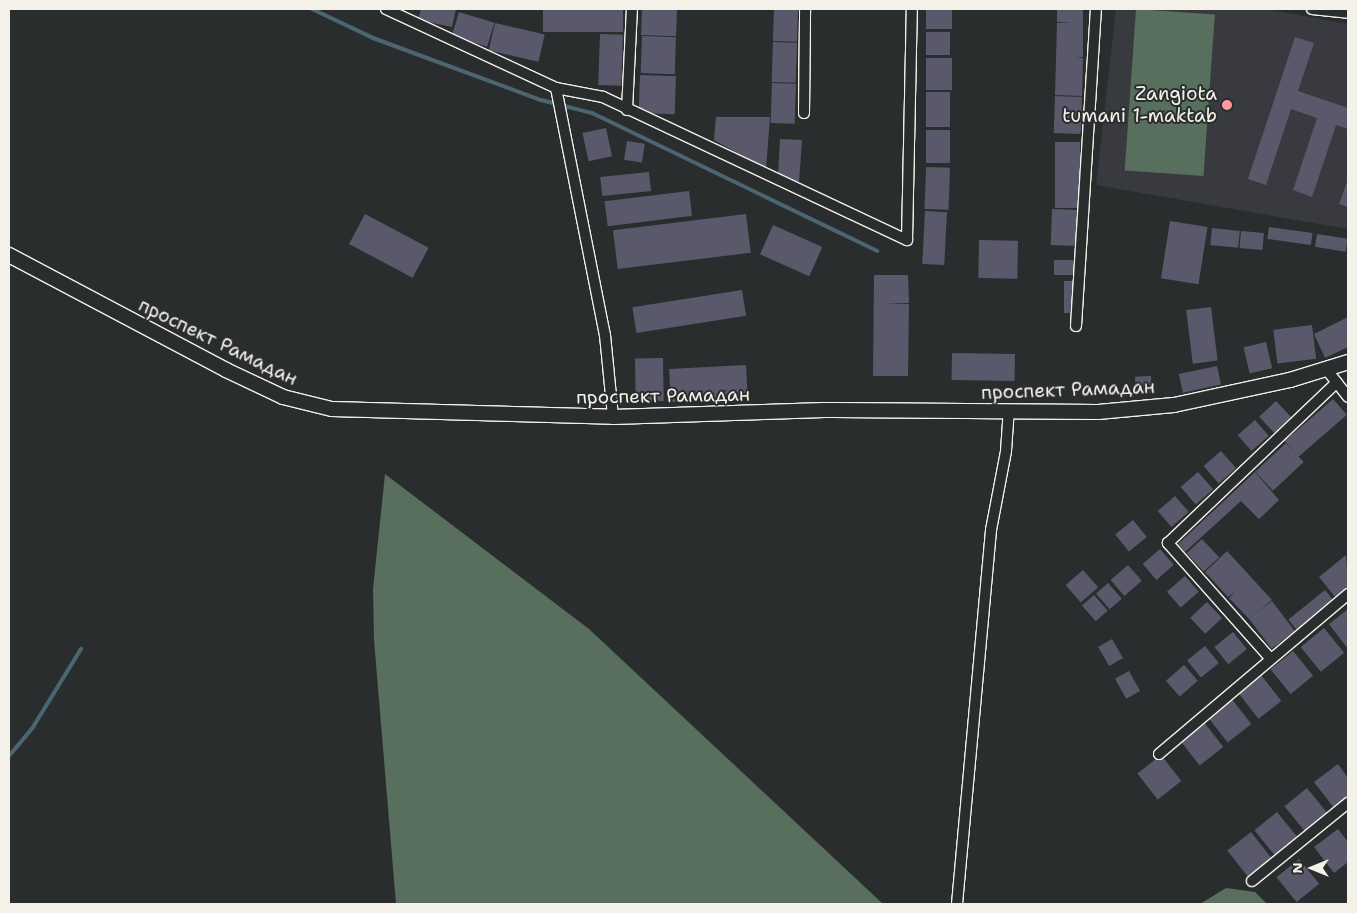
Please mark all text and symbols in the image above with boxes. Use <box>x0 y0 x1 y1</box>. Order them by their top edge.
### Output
place label: Zangiota tumani 1-maktab <box>1062 83 1217 127</box>
marker: Zangiota tumani 1-maktab <box>1221 99 1233 111</box>
street label: проспект Рамадан <box>135 294 301 390</box>
street label: проспект Рамадан <box>981 376 1155 404</box>
street label: проспект Рамадан <box>576 383 750 409</box>
north arrow <box>1287 843 1337 893</box>
text: N <box>1288 862 1306 874</box>

